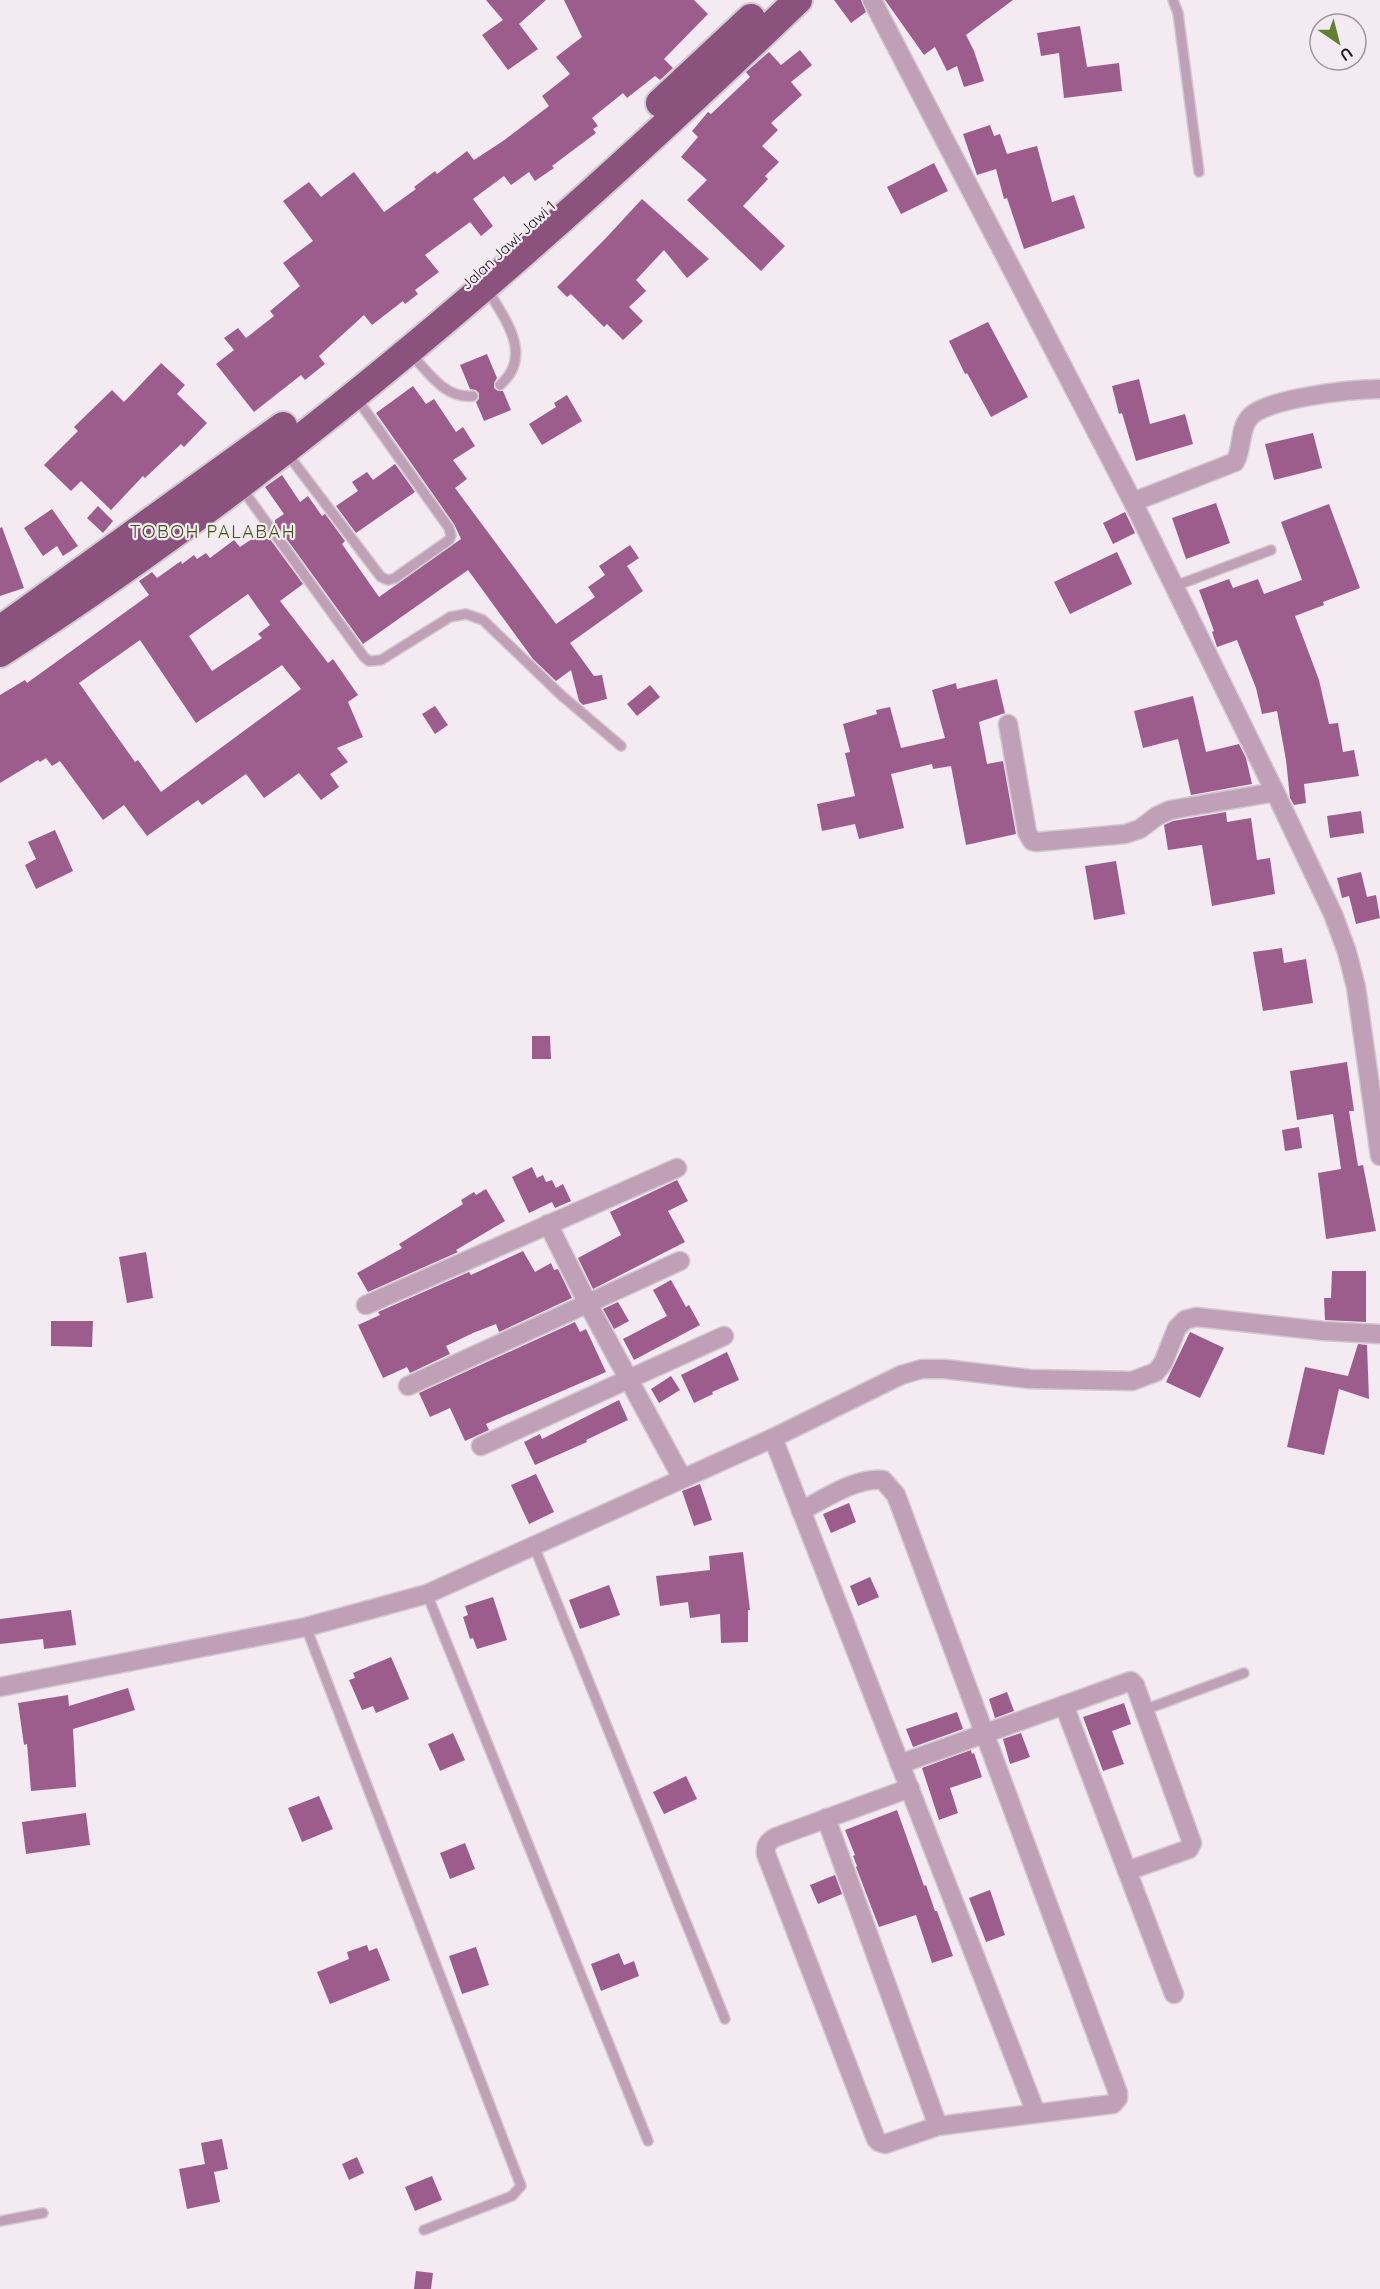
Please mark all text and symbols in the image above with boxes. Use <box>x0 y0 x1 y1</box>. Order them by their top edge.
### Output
north arrow <box>1308 12 1368 72</box>
text: U <box>1336 43 1357 66</box>
street label: Jalan Jawi-Jawi 1 <box>457 196 559 294</box>
district label: TOBOH PALABAH <box>130 520 296 543</box>

